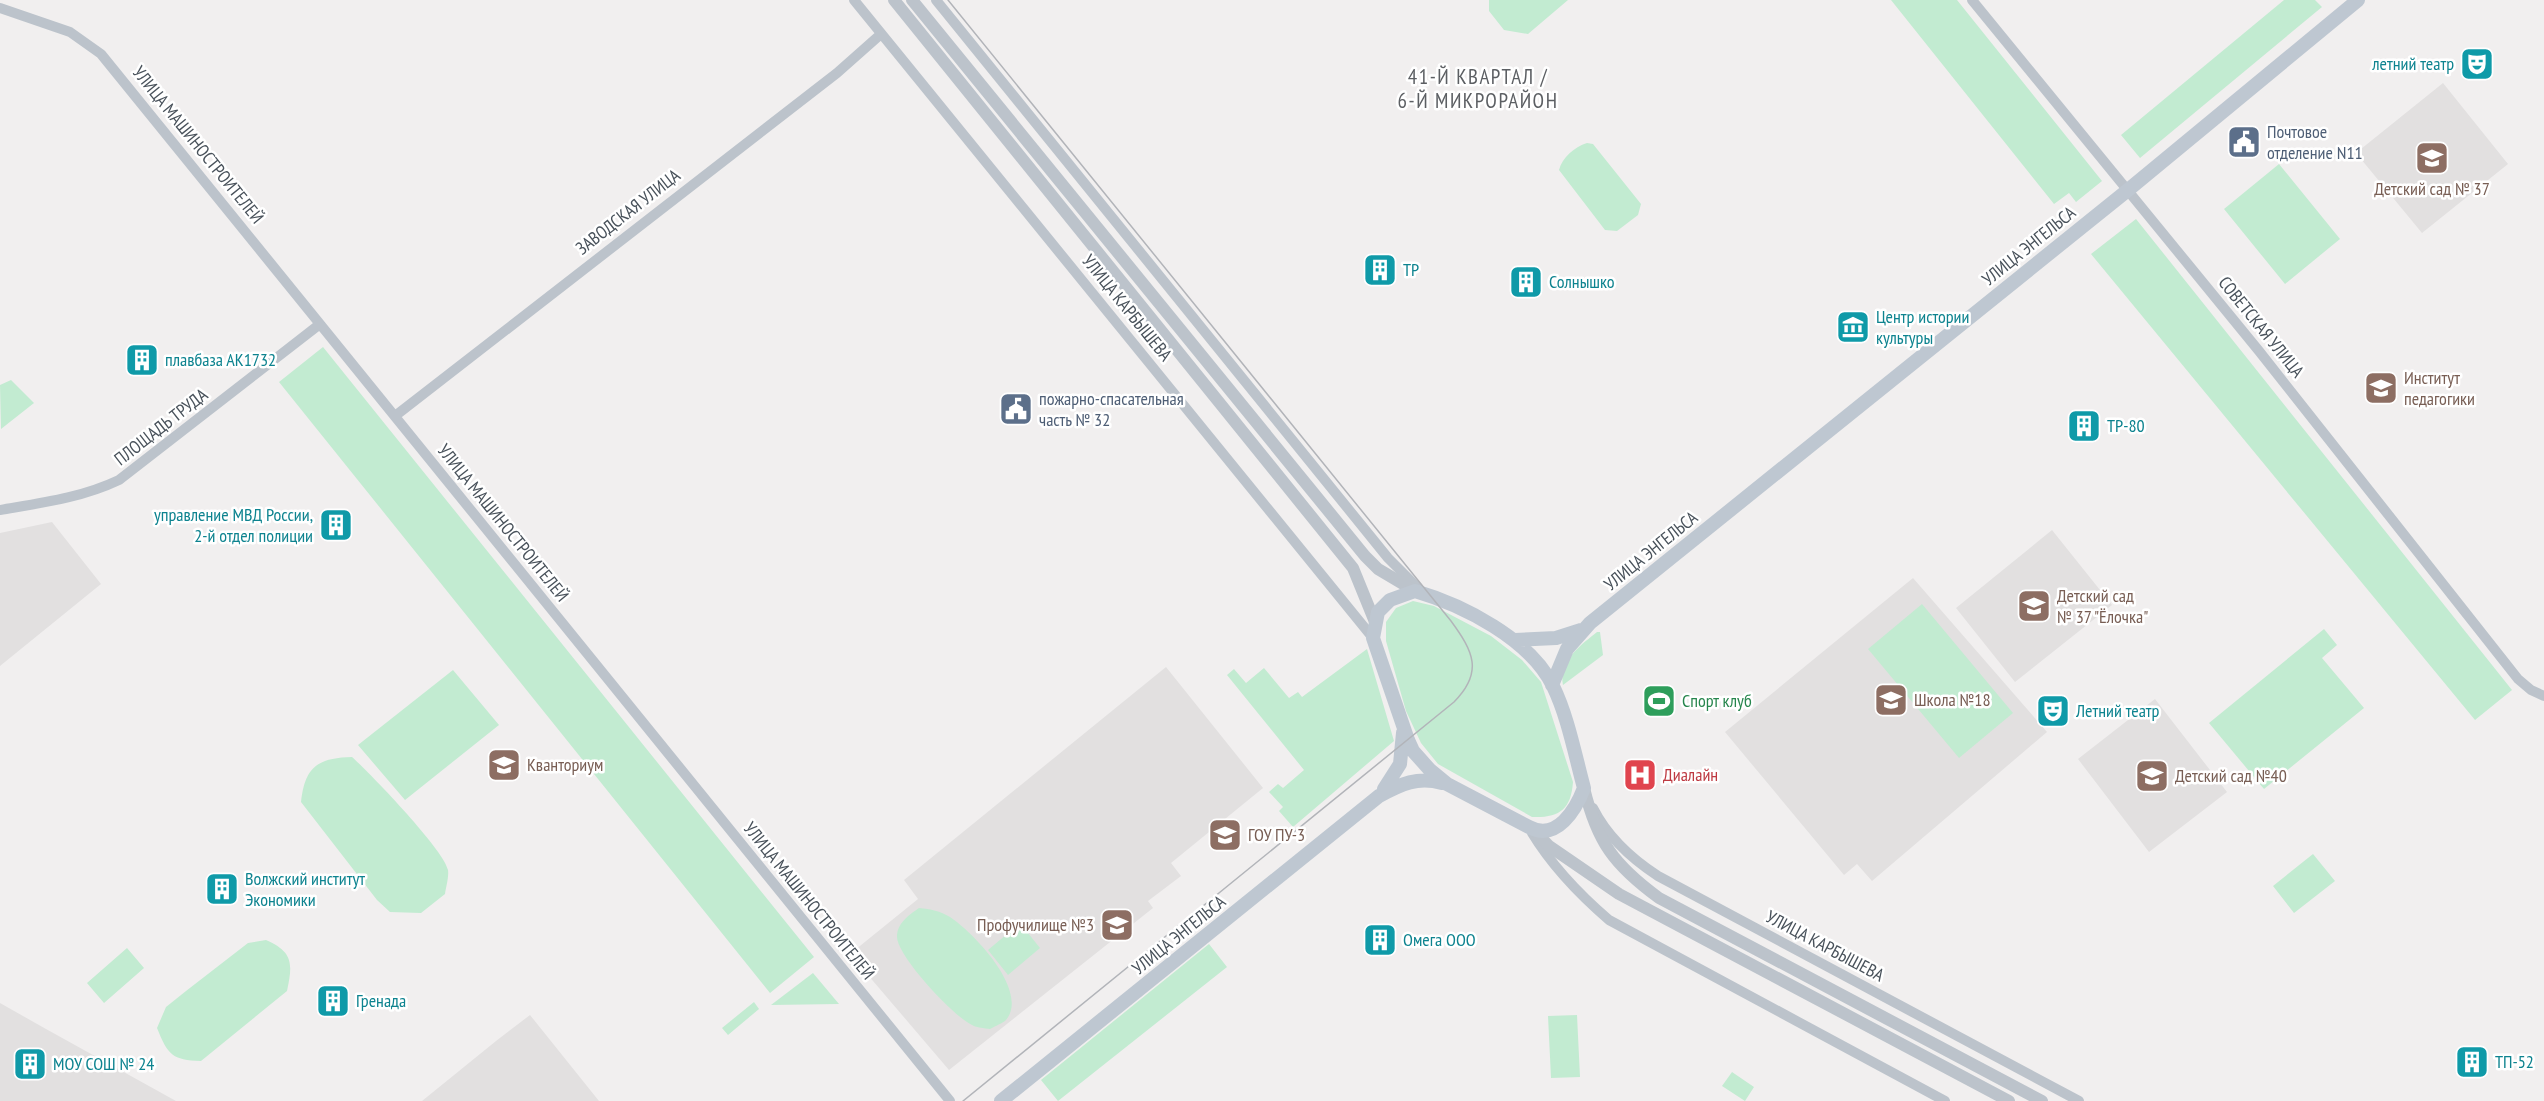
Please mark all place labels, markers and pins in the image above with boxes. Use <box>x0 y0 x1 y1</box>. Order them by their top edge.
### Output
theatre icon: летний театр <box>2459 46 2495 82</box>
place label: летний театр <box>2371 52 2454 75</box>
place label: Почтовое отделение N11 <box>2267 120 2363 164</box>
public building icon: Почтовое отделение N11 <box>2226 124 2262 160</box>
school or university icon: Детский сад № 37 <box>2414 140 2450 176</box>
place label: Детский сад № 37 <box>2374 177 2490 200</box>
building icon: ТР <box>1362 252 1398 288</box>
place label: ТР <box>1403 258 1419 281</box>
building icon: Солнышко <box>1508 264 1544 300</box>
place label: Солнышко <box>1549 270 1615 293</box>
place label: Центр истории культуры <box>1876 305 1969 349</box>
museum icon: Центр истории культуры <box>1835 309 1871 345</box>
building icon: плавбаза АК1732 <box>124 342 160 378</box>
place label: плавбаза АК1732 <box>165 348 276 371</box>
place label: Институт педагогики <box>2404 366 2475 410</box>
school or university icon: Институт педагогики <box>2363 370 2399 406</box>
place label: пожарно-спасательная часть № 32 <box>1039 387 1184 431</box>
public building icon: пожарно-спасательная часть № 32 <box>998 391 1034 427</box>
building icon: ТР-80 <box>2066 408 2102 444</box>
place label: ТР-80 <box>2107 414 2145 437</box>
place label: управление МВД России, 2-й отдел полиции <box>154 503 313 547</box>
building icon: управление МВД России, 2-й отдел полиции <box>318 507 354 543</box>
place label: Детский сад № 37 "Ёлочка" <box>2057 584 2148 628</box>
school or university icon: Детский сад № 37 "Ёлочка" <box>2016 588 2052 624</box>
school or university icon: Школа №18 <box>1873 682 1909 718</box>
sports icon: Спорт клуб <box>1641 683 1677 719</box>
place label: Школа №18 <box>1914 688 1991 711</box>
place label: Спорт клуб <box>1682 689 1752 712</box>
theatre icon: Летний театр <box>2035 693 2071 729</box>
place label: Летний театр <box>2075 699 2160 722</box>
school or university icon: Кванториум <box>486 747 522 783</box>
place label: Кванториум <box>527 753 603 776</box>
hospital icon: Диалайн <box>1622 757 1658 793</box>
school or university icon: Детский сад №40 <box>2134 758 2170 794</box>
place label: Диалайн <box>1663 763 1718 786</box>
place label: Детский сад №40 <box>2175 764 2287 787</box>
school or university icon: ГОУ ПУ-3 <box>1207 817 1243 853</box>
place label: ГОУ ПУ-3 <box>1248 823 1305 846</box>
place label: Волжский институт Экономики <box>245 867 365 911</box>
building icon: Волжский институт Экономики <box>204 871 240 907</box>
school or university icon: Профучилище №3 <box>1099 907 1135 943</box>
place label: Профучилище №3 <box>977 913 1094 936</box>
building icon: Омега ООО <box>1362 922 1398 958</box>
place label: Омега ООО <box>1403 928 1476 951</box>
building icon: Гренада <box>315 983 351 1019</box>
place label: Гренада <box>356 989 406 1012</box>
building icon: ТП-52 <box>2454 1044 2490 1080</box>
building icon: МОУ СОШ № 24 <box>12 1046 48 1082</box>
place label: ТП-52 <box>2495 1050 2534 1073</box>
place label: МОУ СОШ № 24 <box>53 1052 154 1075</box>

